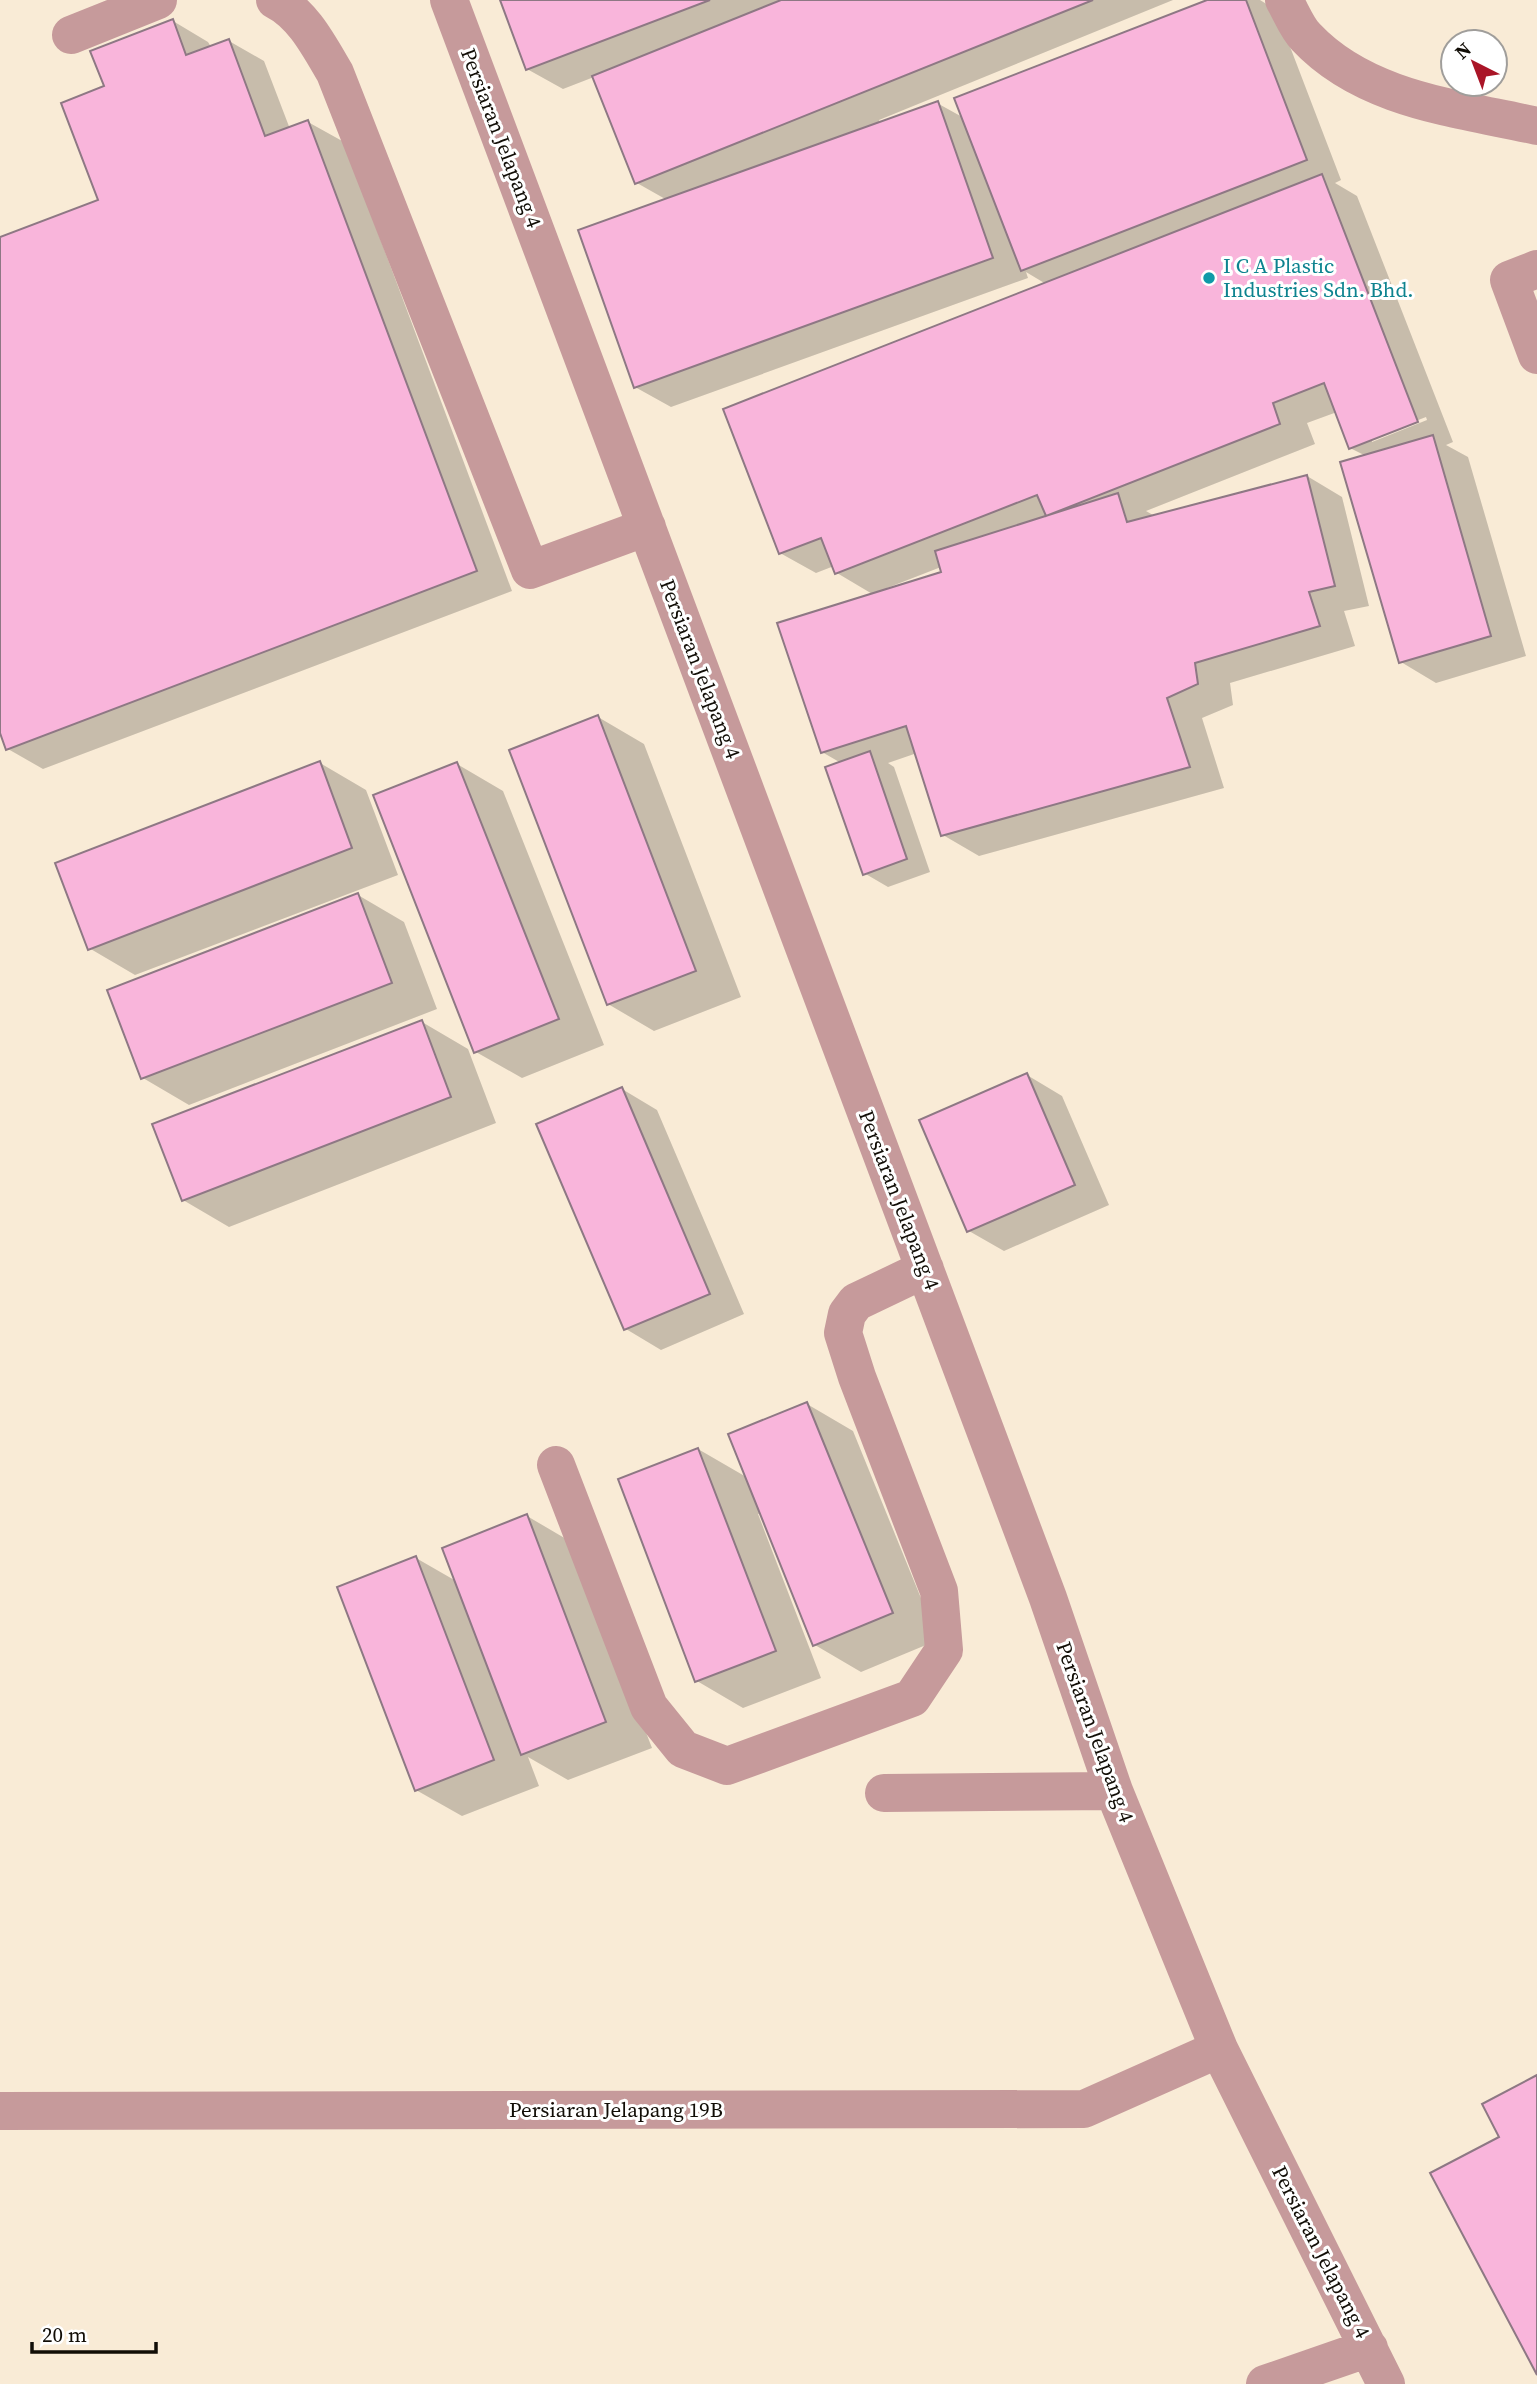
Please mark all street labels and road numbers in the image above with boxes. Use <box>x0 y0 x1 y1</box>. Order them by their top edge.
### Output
street label: Persiaran Jelapang 4 <box>454 44 549 232</box>
street label: Persiaran Jelapang 4 <box>653 575 748 763</box>
street label: Persiaran Jelapang 4 <box>852 1106 947 1294</box>
street label: Persiaran Jelapang 4 <box>1049 1637 1142 1827</box>
street label: Persiaran Jelapang 19B <box>509 2095 723 2124</box>
street label: Persiaran Jelapang 4 <box>1265 2160 1378 2344</box>

